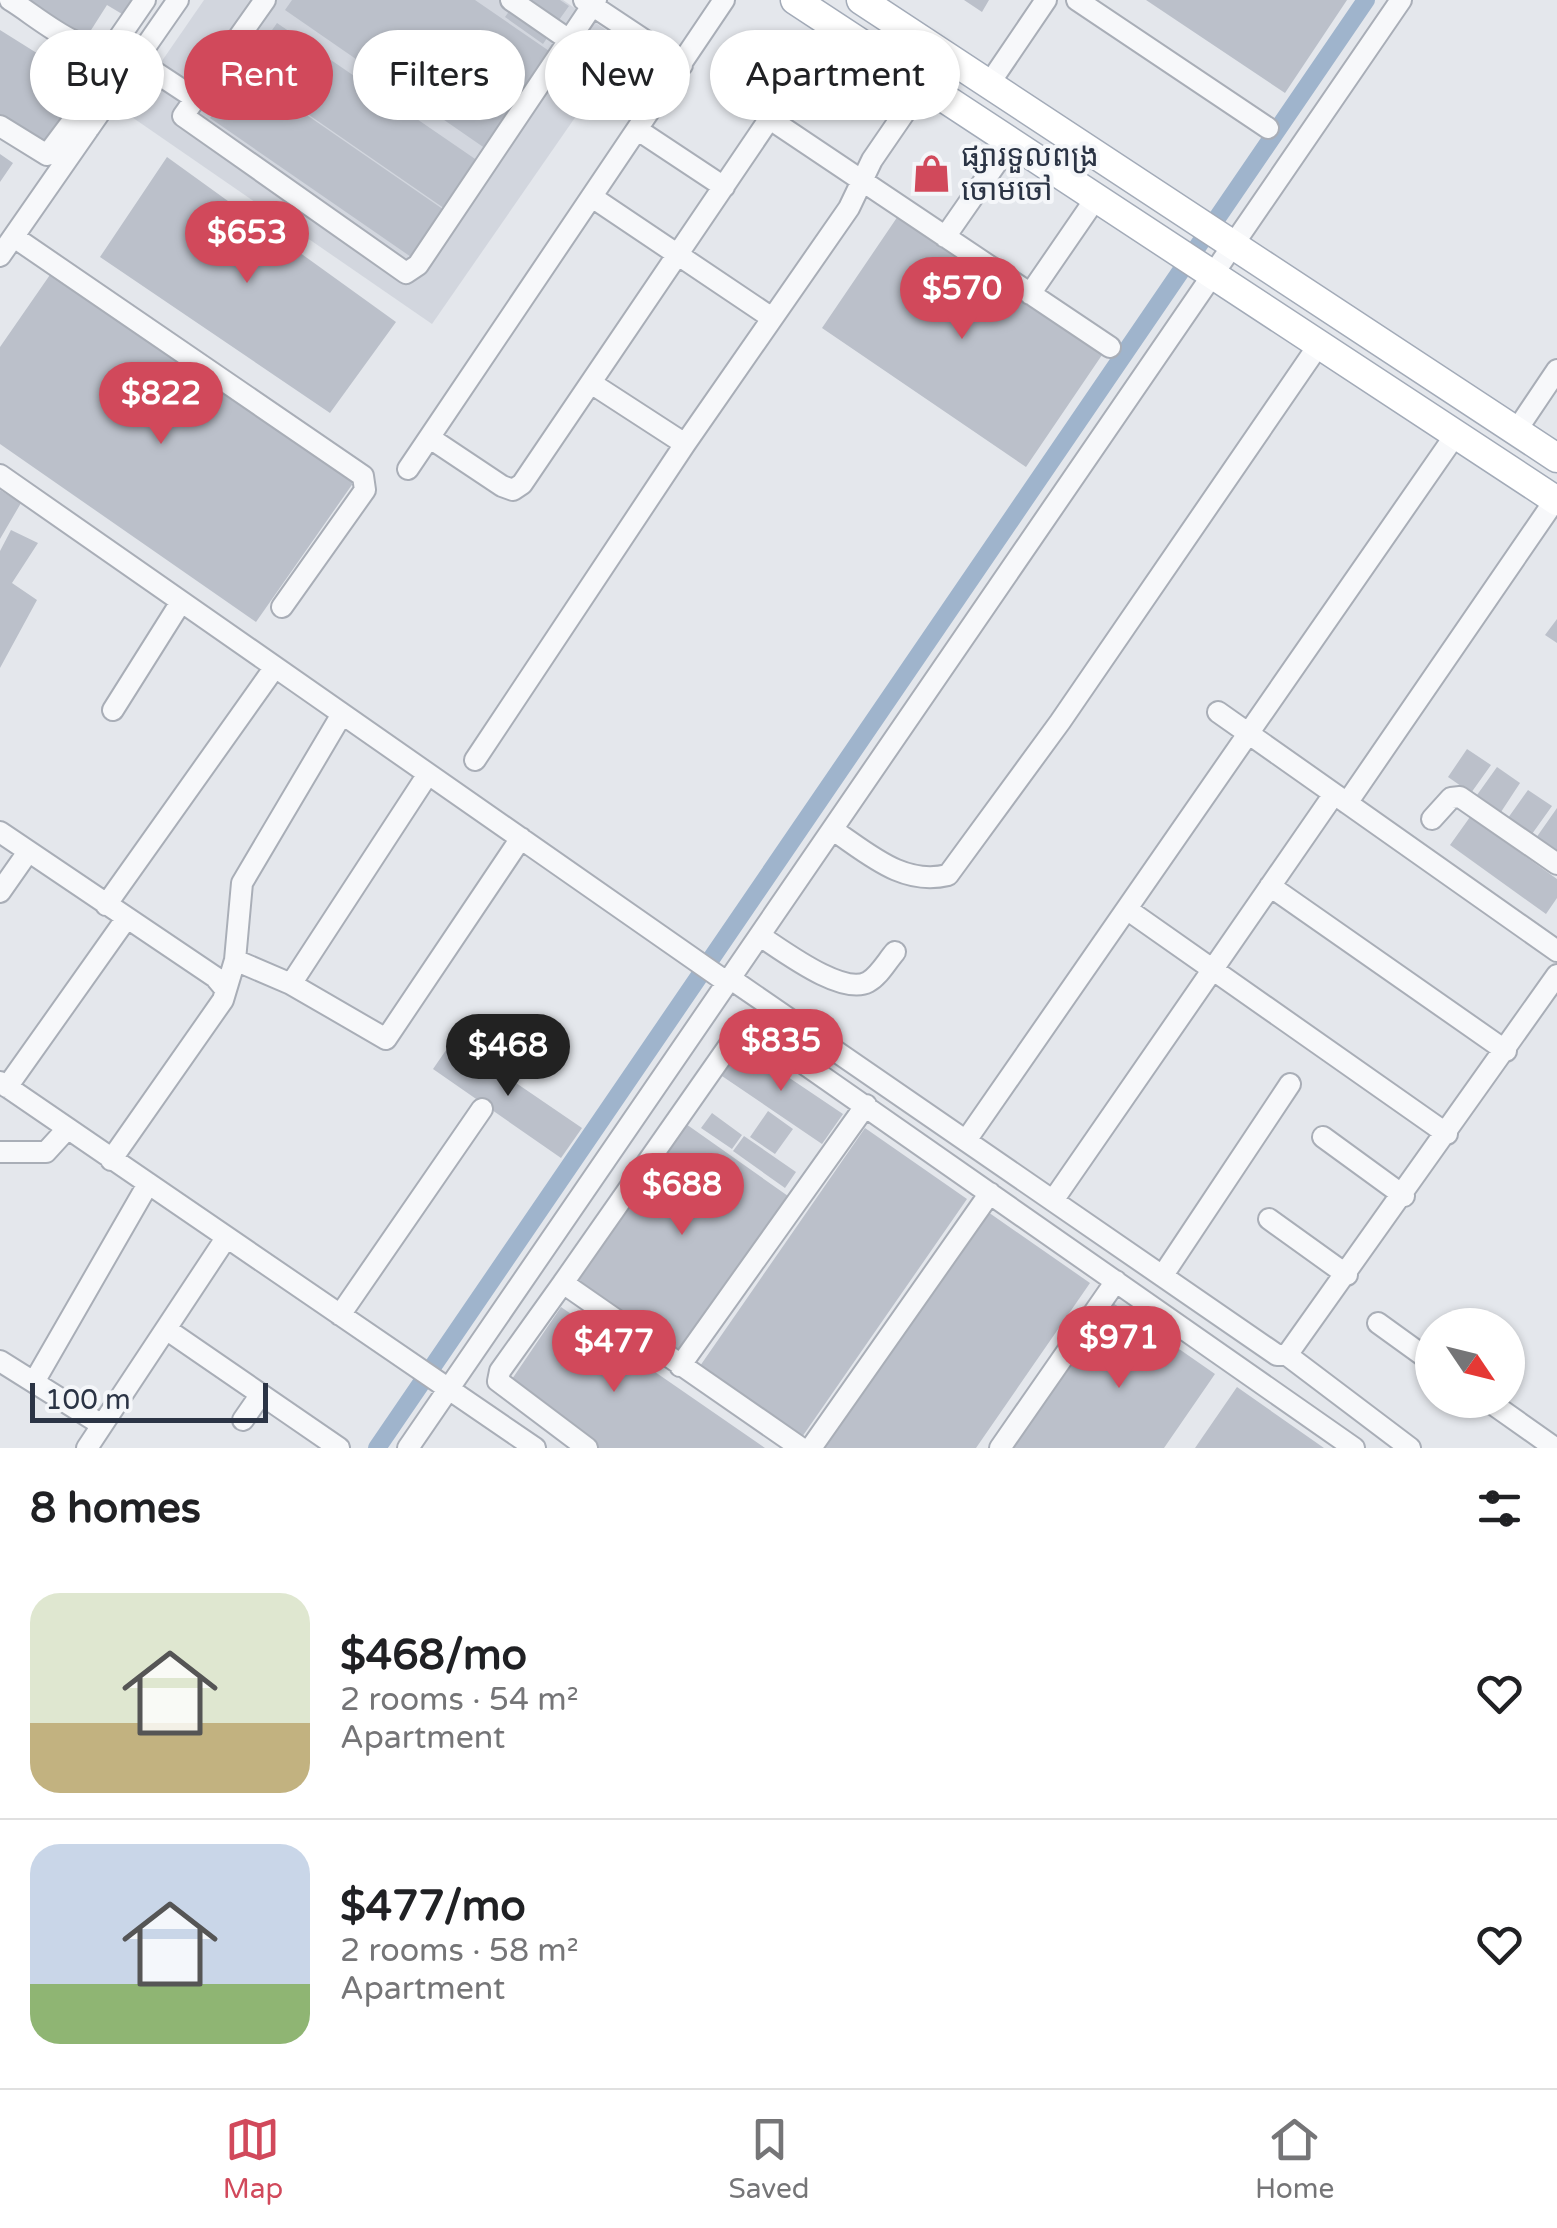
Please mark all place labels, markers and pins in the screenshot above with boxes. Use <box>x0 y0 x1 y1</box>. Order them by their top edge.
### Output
place label: ផ្សារទួលពង្រ ចោមចៅ <box>961 138 1099 209</box>
shop icon: ផ្សារទួលពង្រ ចោមចៅ <box>910 152 952 194</box>
pin: $653 <box>188 201 306 286</box>
pin: $570 <box>903 257 1021 342</box>
pin: $822 <box>102 362 220 447</box>
pin: $835 <box>722 1009 840 1094</box>
pin: $468 <box>449 1014 567 1099</box>
pin: $688 <box>623 1153 741 1238</box>
pin: $971 <box>1060 1306 1178 1391</box>
pin: $477 <box>555 1310 673 1395</box>

